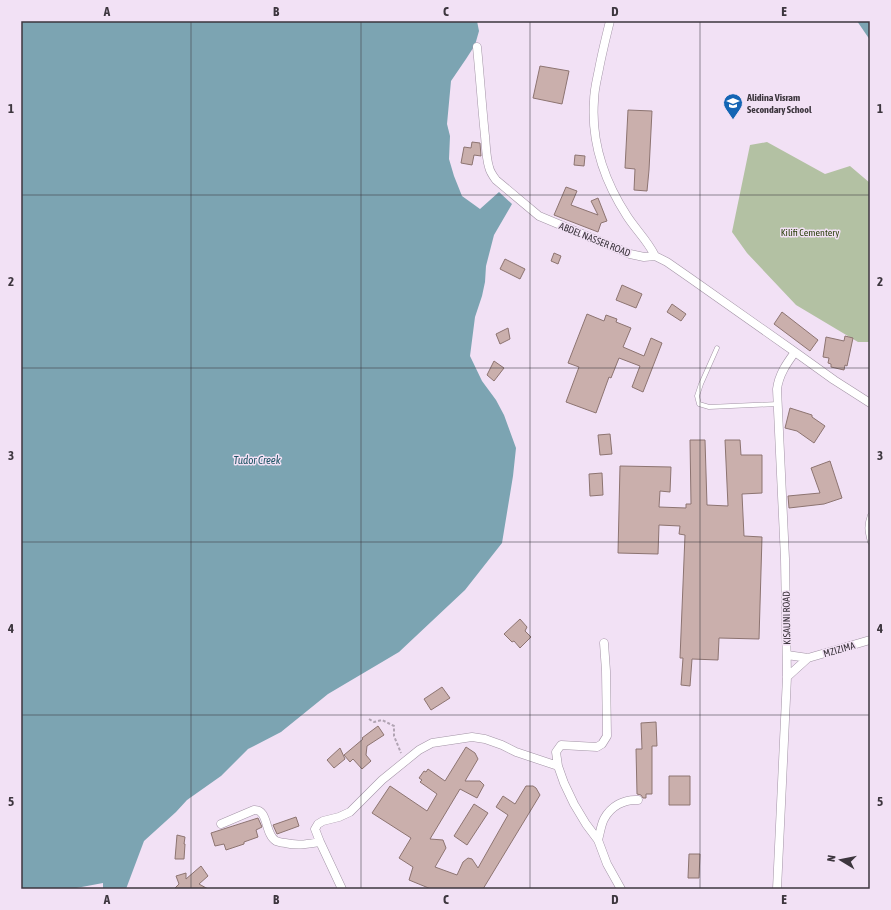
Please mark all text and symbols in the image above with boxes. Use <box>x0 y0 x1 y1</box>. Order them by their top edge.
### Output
text: A <box>103 4 111 19</box>
text: B <box>273 4 280 19</box>
text: C <box>443 4 449 19</box>
text: D <box>611 4 619 19</box>
text: E <box>781 4 787 19</box>
school or university icon: Alidina Visram Secondary School <box>722 92 744 120</box>
place label: Alidina Visram Secondary School <box>746 92 812 115</box>
text: 1 <box>8 101 14 116</box>
text: 1 <box>877 101 883 116</box>
street label: ABDEL NASSER ROAD <box>558 220 632 259</box>
park label: Kilifi Cementery <box>781 227 839 238</box>
text: 2 <box>8 274 14 289</box>
text: 2 <box>877 274 883 289</box>
text: 3 <box>8 448 14 463</box>
text: 3 <box>877 448 883 463</box>
water label: Tudor Creek <box>233 454 281 466</box>
street label: KISAUNI ROAD <box>781 591 792 645</box>
text: 4 <box>7 621 14 636</box>
text: 4 <box>876 621 883 636</box>
street label: MZIZIMA <box>822 640 856 659</box>
text: 5 <box>8 794 14 809</box>
text: 5 <box>877 794 883 809</box>
north arrow <box>821 840 861 880</box>
text: N <box>825 854 838 863</box>
text: A <box>103 892 111 907</box>
text: B <box>273 892 280 907</box>
text: C <box>443 892 449 907</box>
text: D <box>611 892 619 907</box>
text: E <box>781 892 787 907</box>

